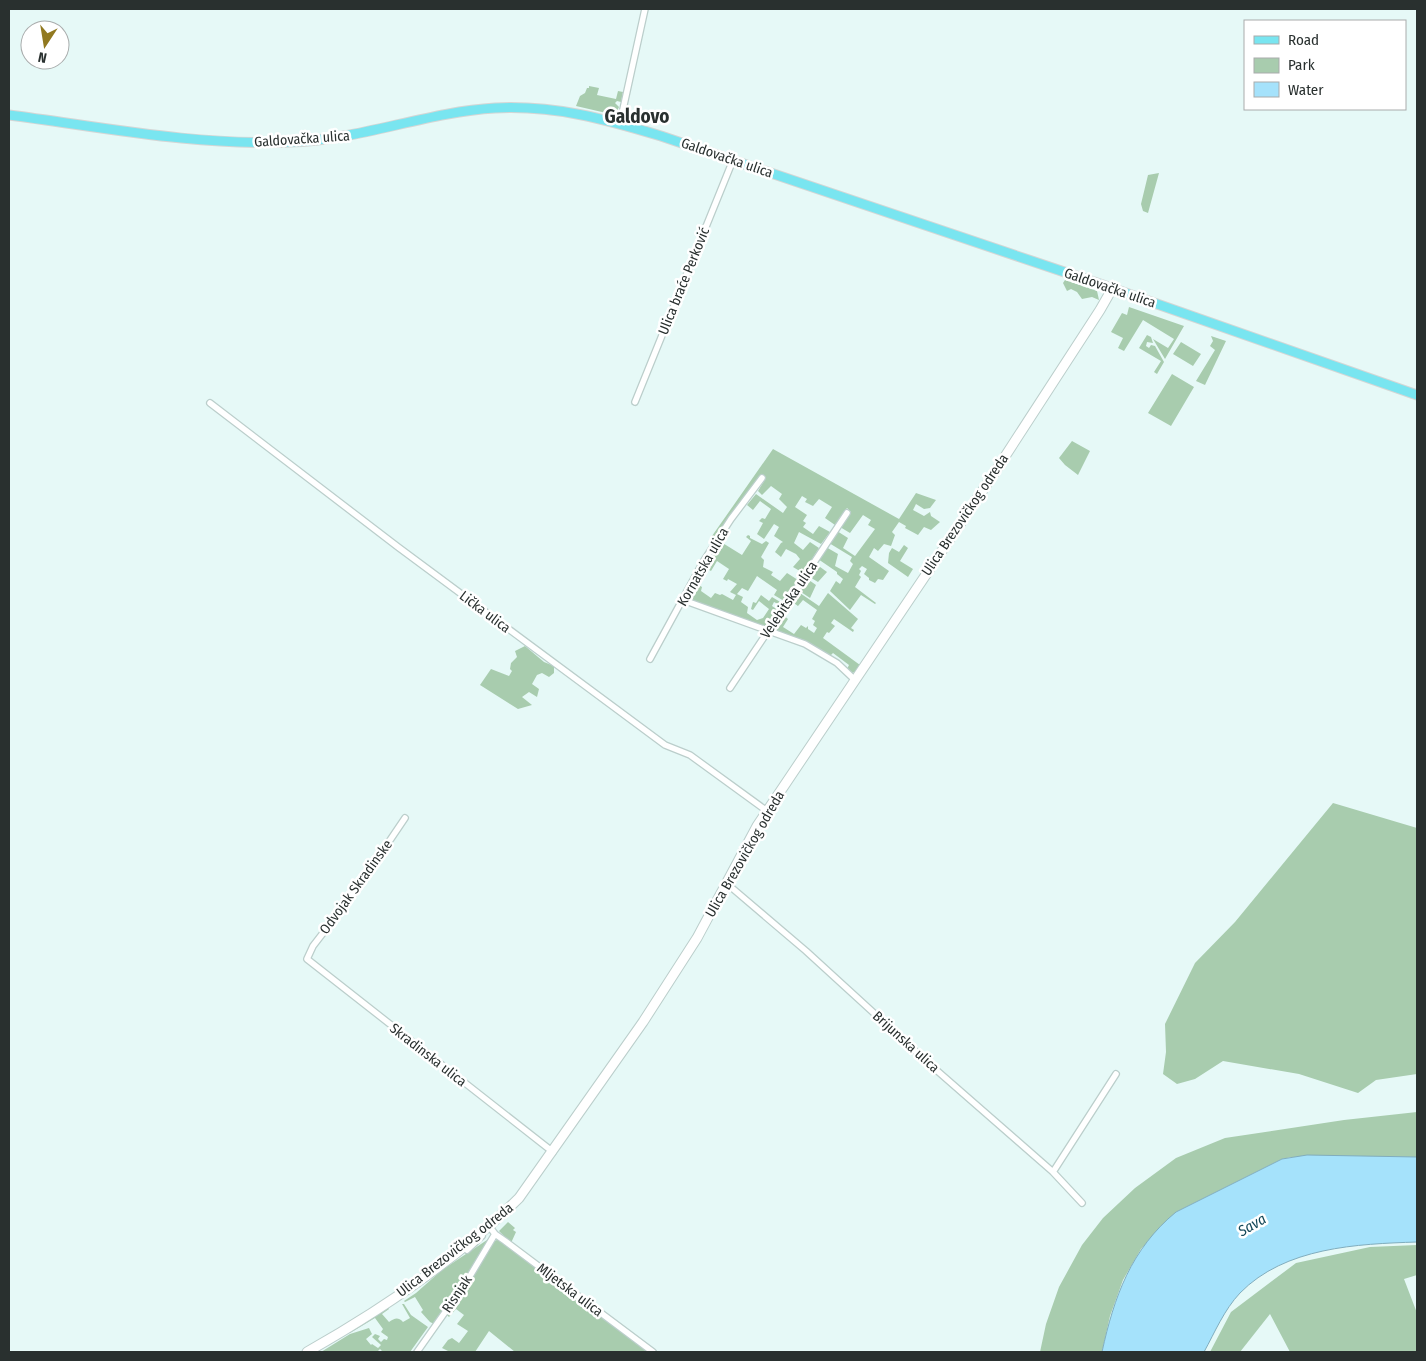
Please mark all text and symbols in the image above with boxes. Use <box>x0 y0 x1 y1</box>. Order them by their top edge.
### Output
north arrow <box>20 20 70 70</box>
legend <box>1244 20 1406 110</box>
text: Road <box>1288 31 1319 49</box>
text: N <box>37 48 48 66</box>
text: Park <box>1288 56 1315 74</box>
text: Water <box>1288 81 1324 99</box>
district label: Galdovo <box>605 105 669 128</box>
street label: Galdovačka ulica <box>254 127 351 151</box>
street label: Galdovačka ulica <box>679 134 775 182</box>
street label: Ulica braće Perković <box>655 225 713 337</box>
street label: Galdovačka ulica <box>1062 264 1158 312</box>
street label: Ulica Brezovičkog odreda <box>918 451 1012 579</box>
street label: Kornatska ulica <box>674 525 732 609</box>
street label: Velebitska ulica <box>757 558 821 642</box>
street label: Lička ulica <box>456 587 514 637</box>
street label: Ulica Brezovičkog odreda <box>702 788 788 920</box>
street label: Odvojak Skradinske <box>316 836 396 938</box>
street label: Brijunska ulica <box>869 1008 943 1077</box>
street label: Skradinska ulica <box>386 1020 470 1090</box>
street label: Ulica Brezovičkog odreda <box>393 1199 517 1301</box>
water label: Sava <box>1234 1210 1269 1241</box>
street label: Mljetska ulica <box>534 1260 607 1320</box>
street label: Risnjak <box>438 1272 476 1316</box>

